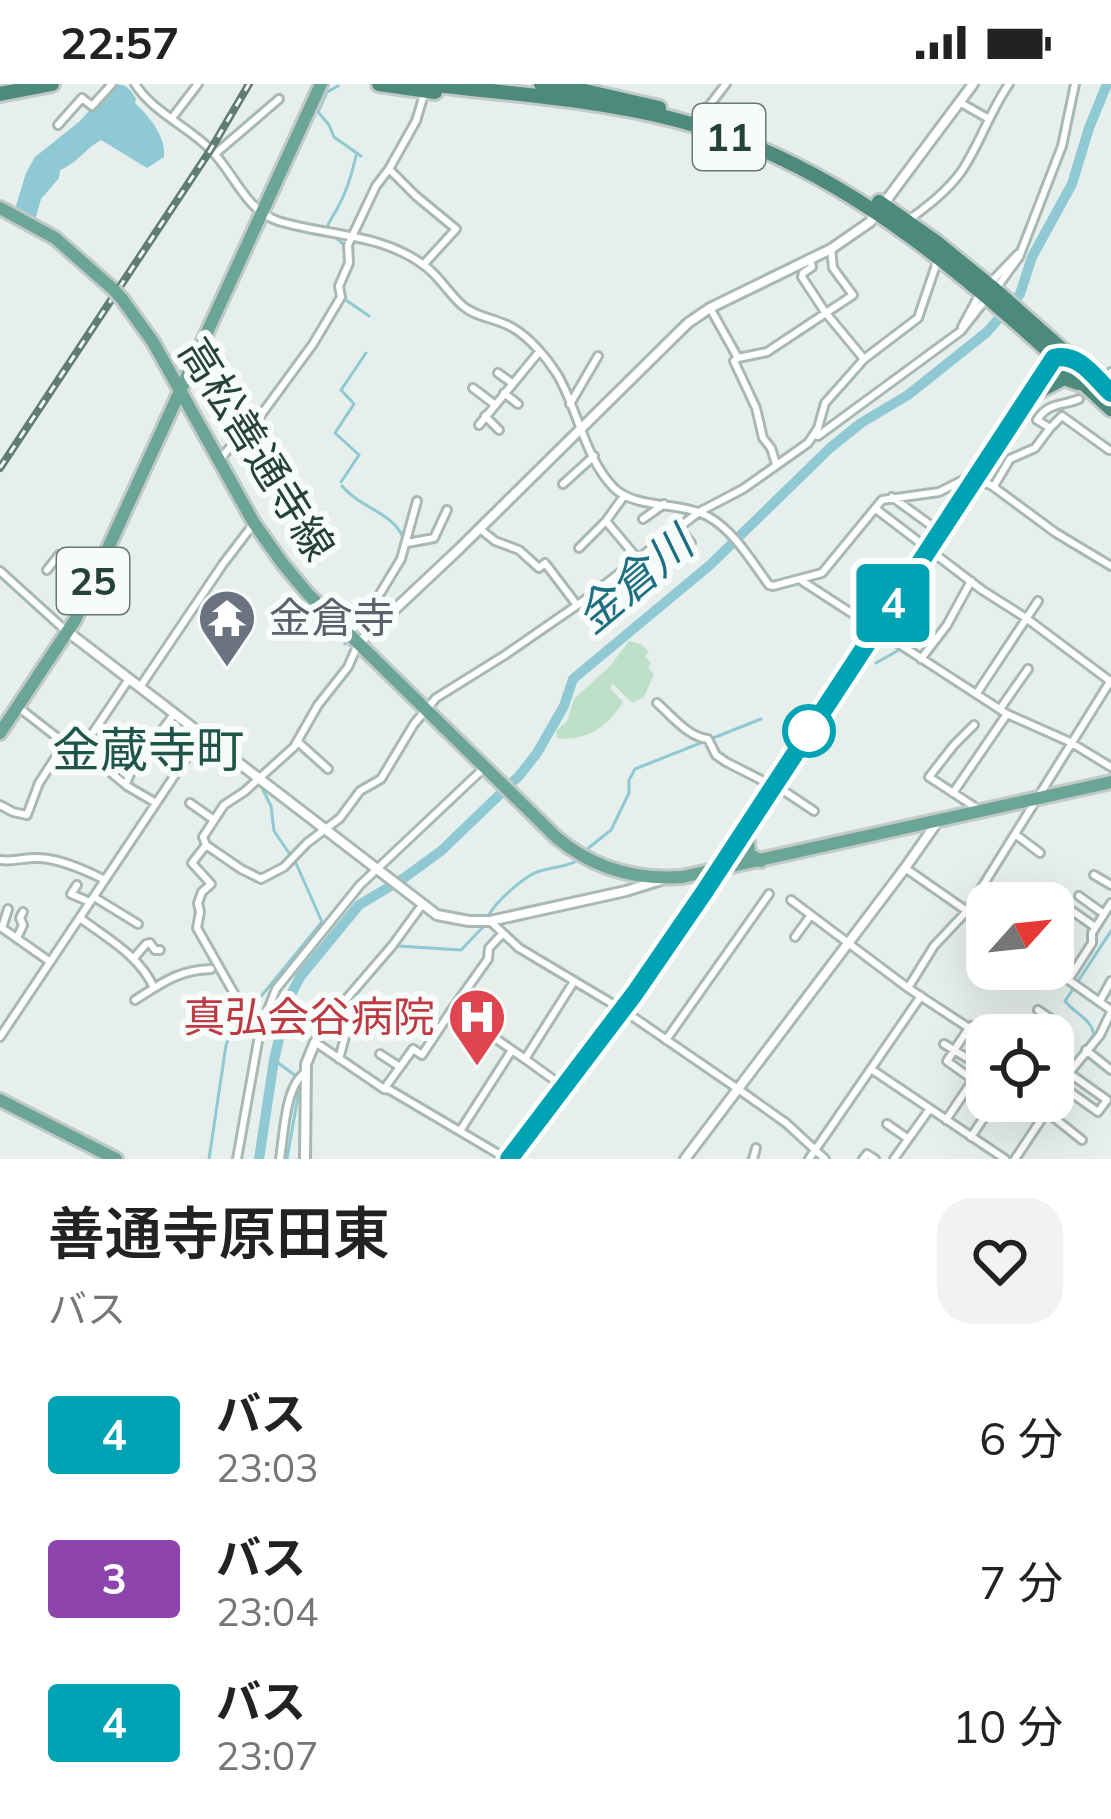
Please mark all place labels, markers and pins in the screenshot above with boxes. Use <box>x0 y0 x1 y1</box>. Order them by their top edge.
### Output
temple icon: 金倉寺 <box>196 587 258 669</box>
place label: 金倉寺 <box>269 591 395 644</box>
unlabelled marker <box>784 706 834 756</box>
hospital icon: 真弘会谷病院 <box>446 986 508 1068</box>
place label: 真弘会谷病院 <box>183 990 435 1043</box>

